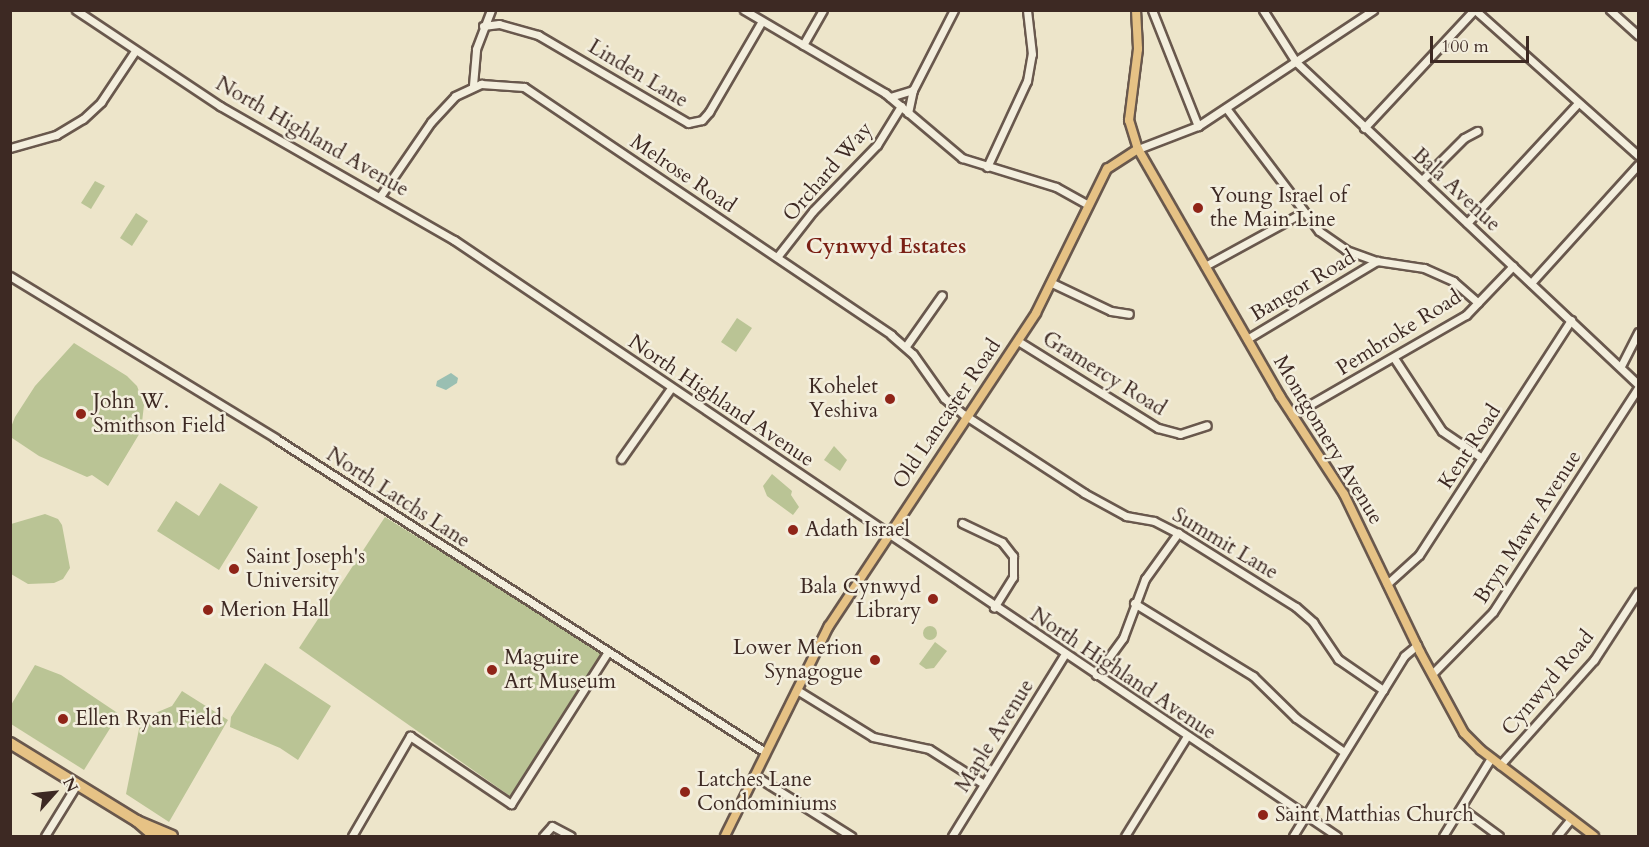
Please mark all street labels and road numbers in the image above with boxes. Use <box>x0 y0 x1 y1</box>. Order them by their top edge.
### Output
street label: Linden Lane <box>583 34 693 114</box>
street label: North Highland Avenue <box>211 71 413 203</box>
street label: Orchard Way <box>778 117 878 227</box>
street label: Melrose Road <box>625 129 741 219</box>
street label: Bala Avenue <box>1407 143 1505 237</box>
street label: Bangor Road <box>1246 245 1360 327</box>
street label: Pembroke Road <box>1332 285 1466 381</box>
street label: Gramercy Road <box>1038 326 1170 422</box>
street label: North Highland Avenue <box>623 329 819 473</box>
street label: Old Lancaster Road <box>888 334 1006 494</box>
street label: Montgomery Avenue <box>1268 351 1388 529</box>
street label: Kent Road <box>1433 400 1507 494</box>
street label: North Latchs Lane <box>321 442 475 554</box>
street label: Bryn Mawr Avenue <box>1469 446 1587 608</box>
street label: Summit Lane <box>1168 503 1282 585</box>
street label: North Highland Avenue <box>1025 602 1221 746</box>
street label: Cynwyd Road <box>1497 625 1599 741</box>
street label: Maple Avenue <box>950 675 1040 797</box>

